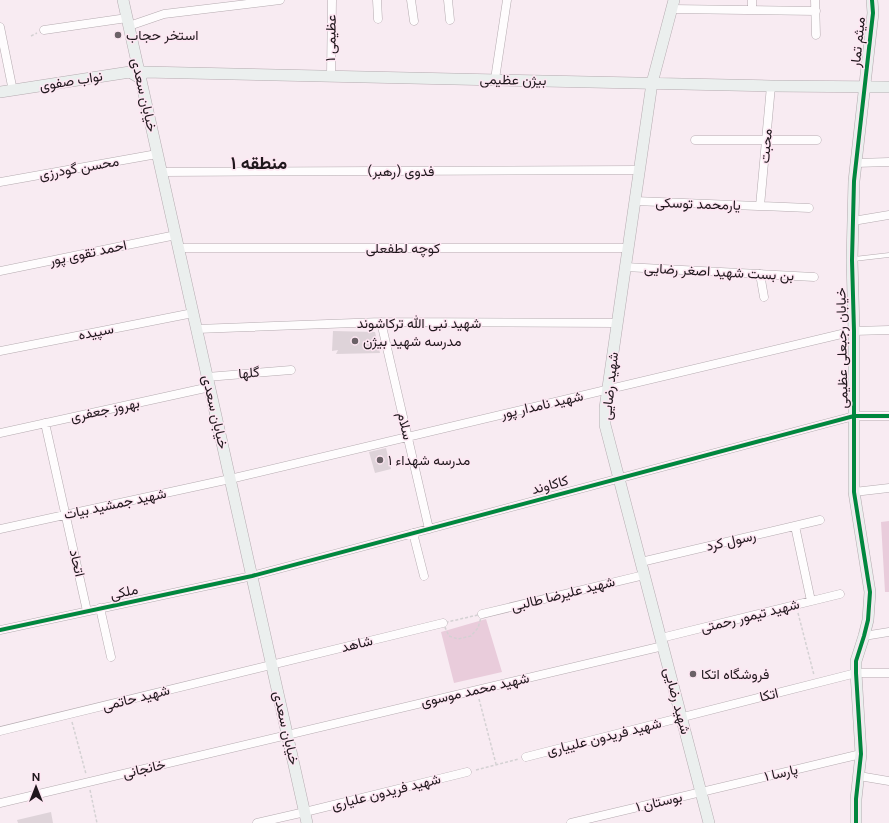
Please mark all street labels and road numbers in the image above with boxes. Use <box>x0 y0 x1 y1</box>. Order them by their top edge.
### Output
street label: عظیمی ۱ <box>322 15 340 61</box>
street label: میثم تمار <box>847 16 869 69</box>
street label: خیابان سعدی <box>127 56 161 134</box>
street label: نواب صفوی <box>38 68 104 94</box>
street label: بیژن عظیمی <box>479 71 547 89</box>
street label: محبت <box>756 128 776 164</box>
street label: محسن گودرزی <box>38 153 120 183</box>
street label: فدوی (رهبر) <box>368 163 434 180</box>
street label: یارمحمد توسکی <box>655 194 741 214</box>
street label: احمد تقوی پور <box>47 236 129 271</box>
street label: کوچه لطفعلی <box>366 240 440 258</box>
street label: بن بست شهید اصغر رضایی <box>643 260 795 284</box>
street label: خیابان رجبعلی عظیمی <box>832 287 852 409</box>
street label: شهید نبی الله ترکاشوند <box>357 315 481 332</box>
street label: سپیده <box>77 320 115 345</box>
street label: شهید رضایی <box>598 351 622 421</box>
street label: گلها <box>238 364 260 382</box>
street label: خیابان سعدی <box>198 373 232 451</box>
street label: شهید نامدار پور <box>498 387 585 424</box>
street label: بهروز جعفری <box>69 394 141 426</box>
street label: سلام <box>394 411 416 441</box>
street label: کاکاوند <box>530 472 570 498</box>
street label: شهید جمشید بیات <box>62 485 168 523</box>
street label: رسول کرد <box>704 527 758 556</box>
street label: اتحاد <box>66 548 88 578</box>
street label: شهید علیرضا طالبی <box>509 573 617 615</box>
street label: ملکی <box>108 581 140 603</box>
street label: شهید تیمور رحمتی <box>699 596 801 636</box>
street label: شاهد <box>339 632 375 656</box>
street label: شهید رضایی <box>660 666 694 736</box>
street label: شهید محمد موسوی <box>419 669 531 711</box>
street label: شهید حاتمی <box>101 681 171 715</box>
street label: اتکا <box>758 684 780 706</box>
street label: خیابان سعدی <box>269 689 303 767</box>
street label: شهید فریدون علییاری <box>545 715 663 759</box>
street label: خانجانی <box>121 756 167 782</box>
street label: پارسا ۱ <box>763 761 800 786</box>
street label: شهید فریدون علیاری <box>330 770 442 814</box>
street label: بوستان ۱ <box>634 788 684 816</box>

